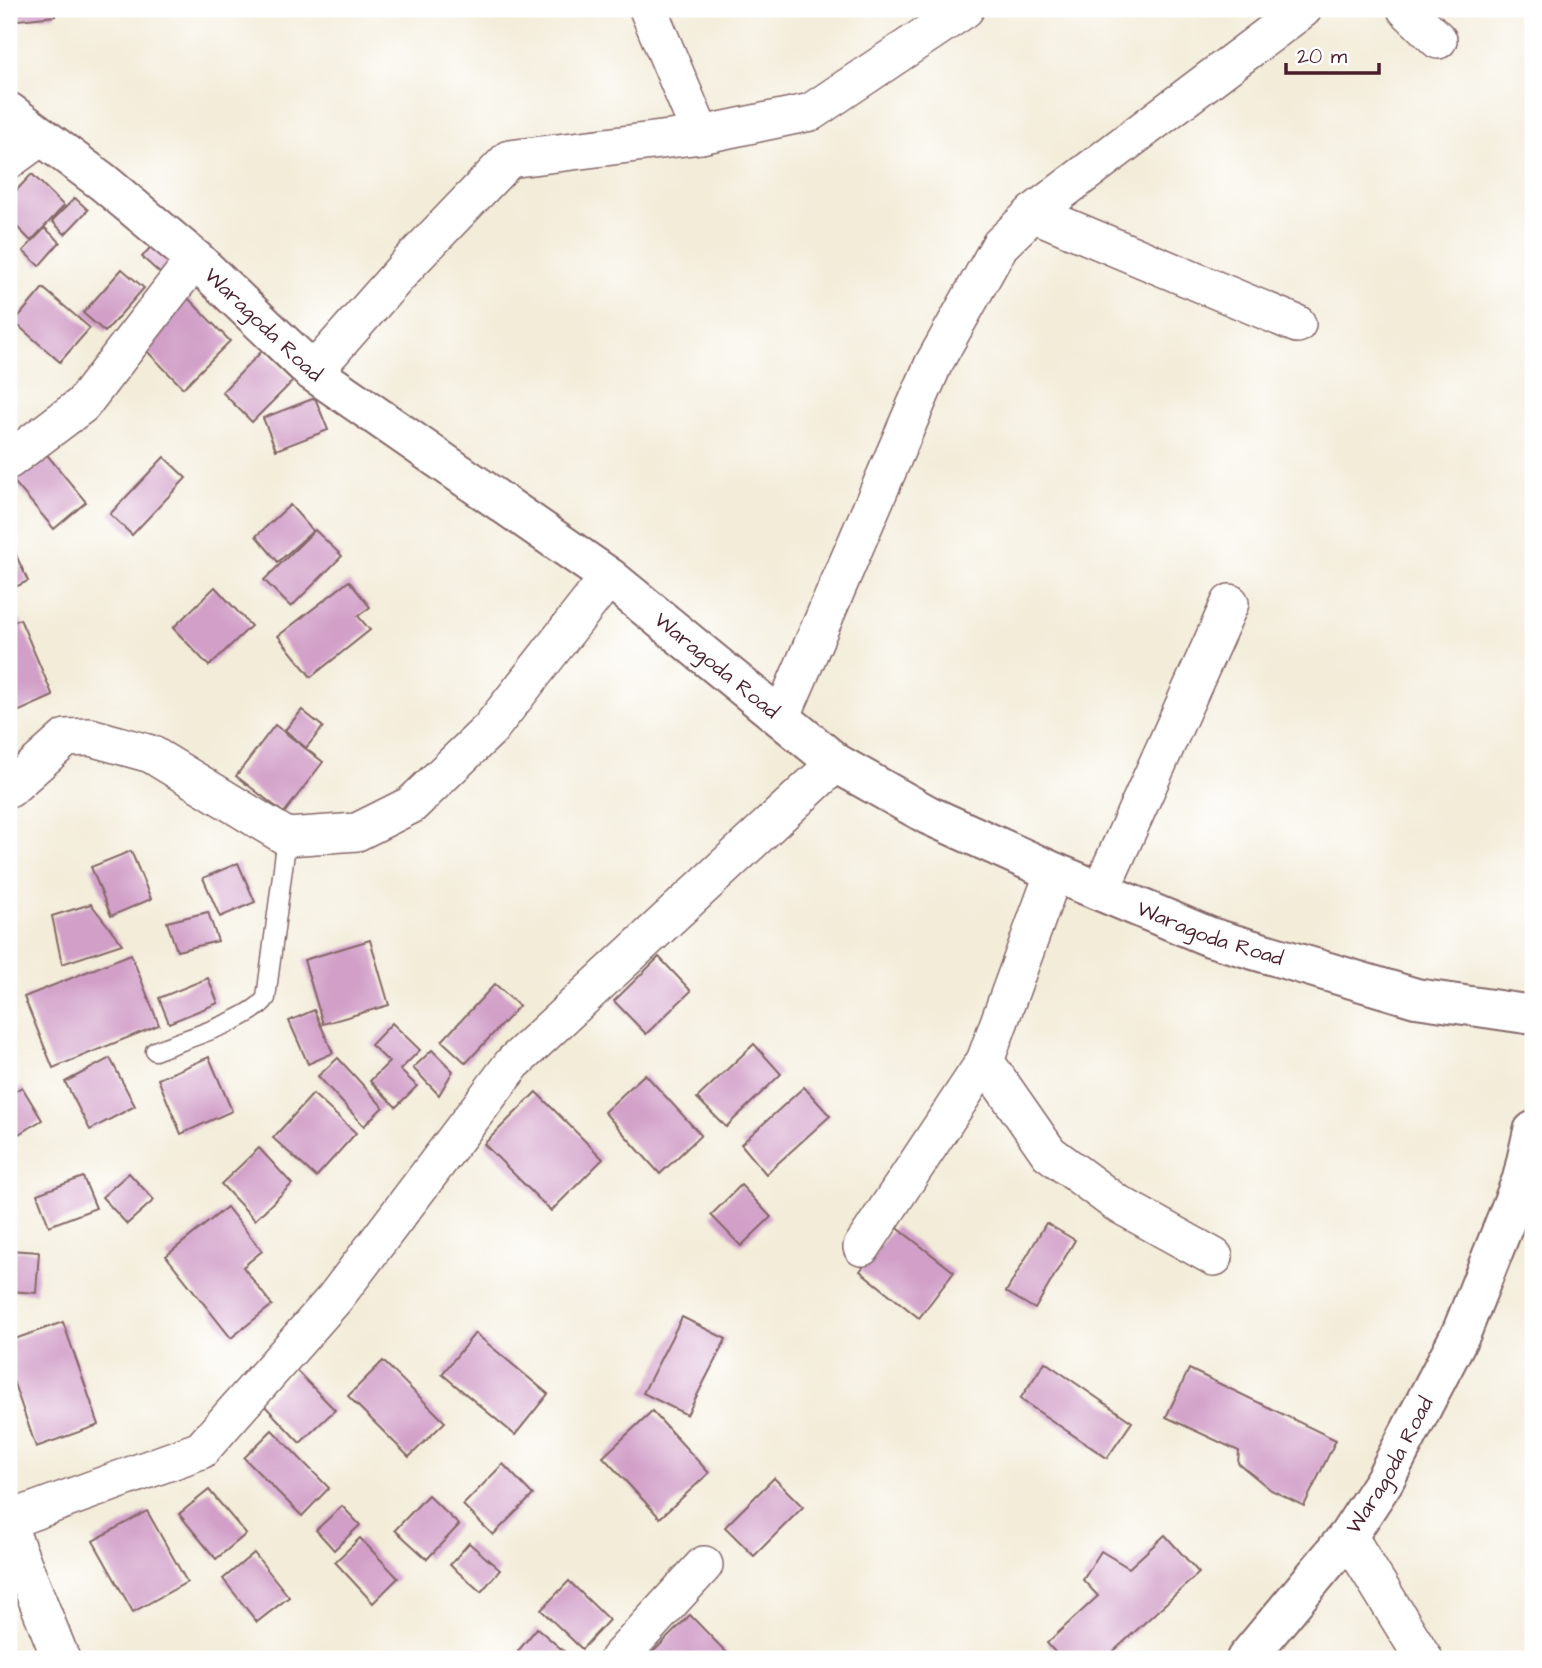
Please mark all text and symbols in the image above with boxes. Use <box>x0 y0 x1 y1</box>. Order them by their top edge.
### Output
scale bar <box>1286 32 1379 76</box>
text: 20 m <box>1297 42 1348 71</box>
street label: Waragoda Road <box>198 261 328 389</box>
street label: Waragoda Road <box>648 605 786 725</box>
street label: Waragoda Road <box>1133 894 1287 972</box>
street label: Waragoda Road <box>1339 1391 1440 1539</box>

